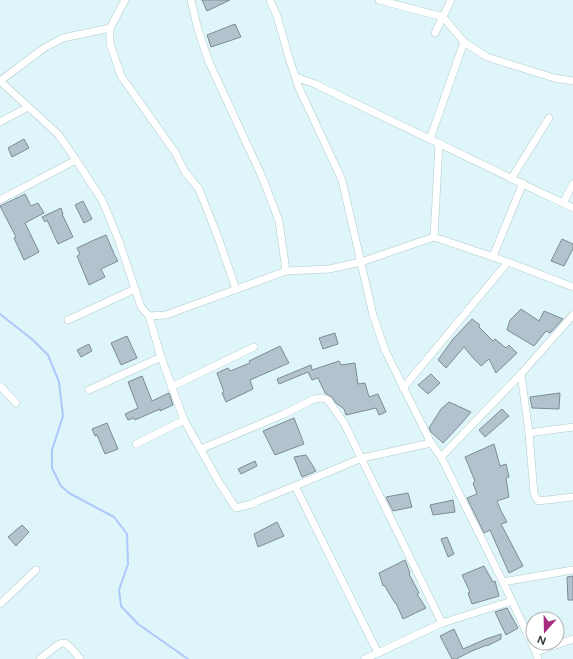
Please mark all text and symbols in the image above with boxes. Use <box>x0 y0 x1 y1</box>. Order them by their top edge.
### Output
north arrow <box>525 611 565 651</box>
text: N <box>536 632 548 647</box>

